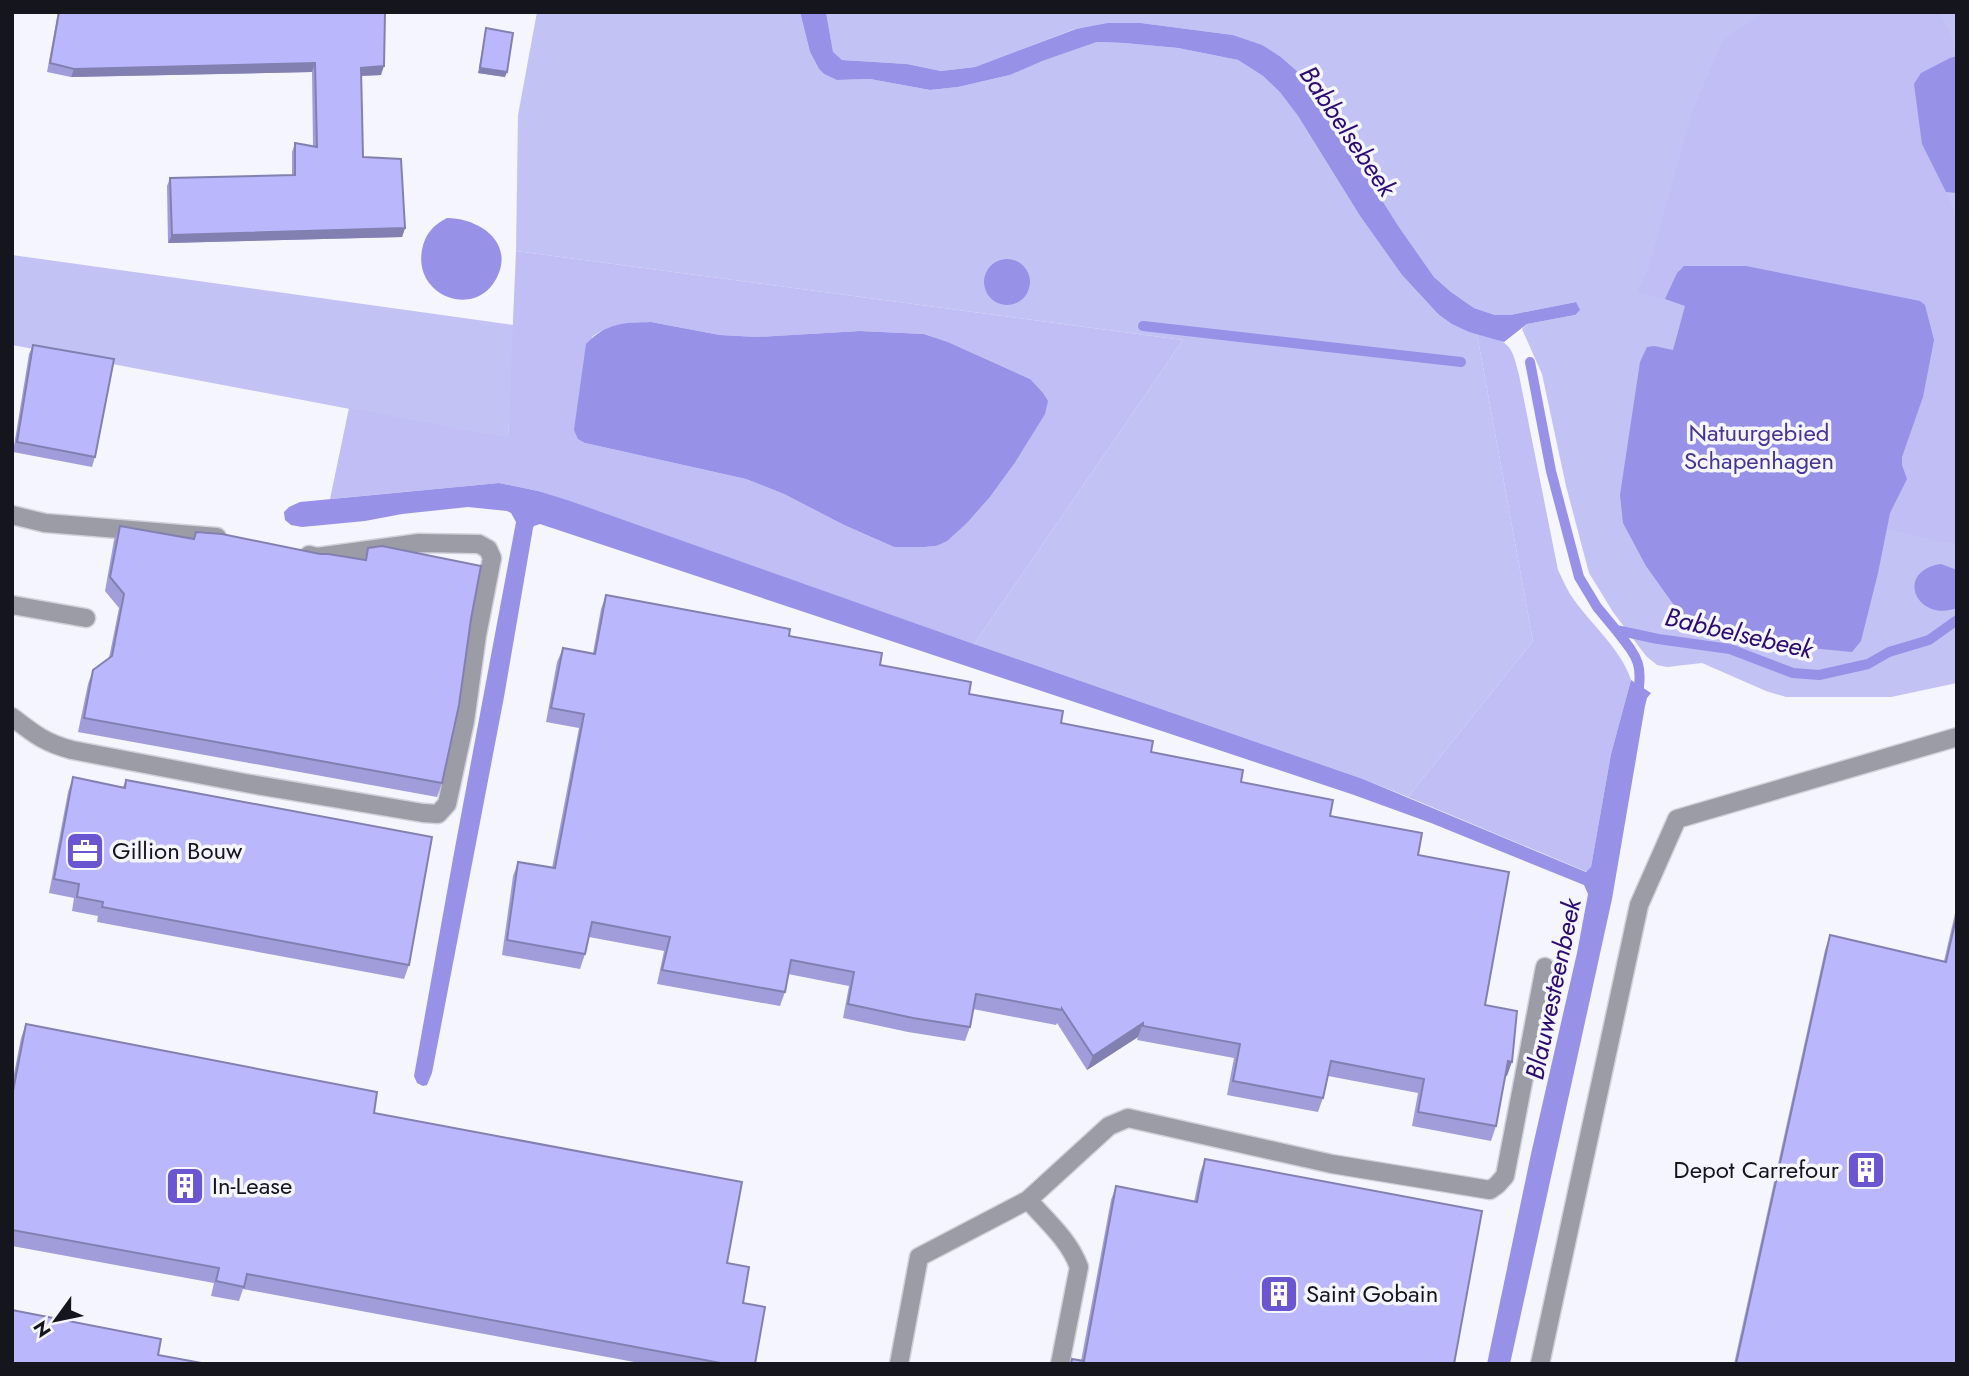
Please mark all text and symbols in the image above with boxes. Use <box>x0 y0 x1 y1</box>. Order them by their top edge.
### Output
water label: Babbelsebeek <box>1290 58 1407 206</box>
park label: Natuurgebied Schapenhagen <box>1684 415 1834 478</box>
water label: Babbelsebeek <box>1661 598 1819 669</box>
office icon: Gillion Bouw <box>64 830 106 872</box>
place label: Gillion Bouw <box>112 833 243 868</box>
water label: Blauwesteenbeek <box>1515 893 1591 1083</box>
building icon: Depot Carrefour <box>1845 1149 1887 1191</box>
place label: Depot Carrefour <box>1673 1152 1840 1187</box>
building icon: In-Lease <box>164 1165 206 1207</box>
place label: In-Lease <box>212 1168 292 1203</box>
building icon: Saint Gobain <box>1258 1273 1300 1315</box>
place label: Saint Gobain <box>1306 1276 1438 1311</box>
north arrow <box>21 1285 91 1355</box>
text: N <box>27 1315 58 1343</box>

